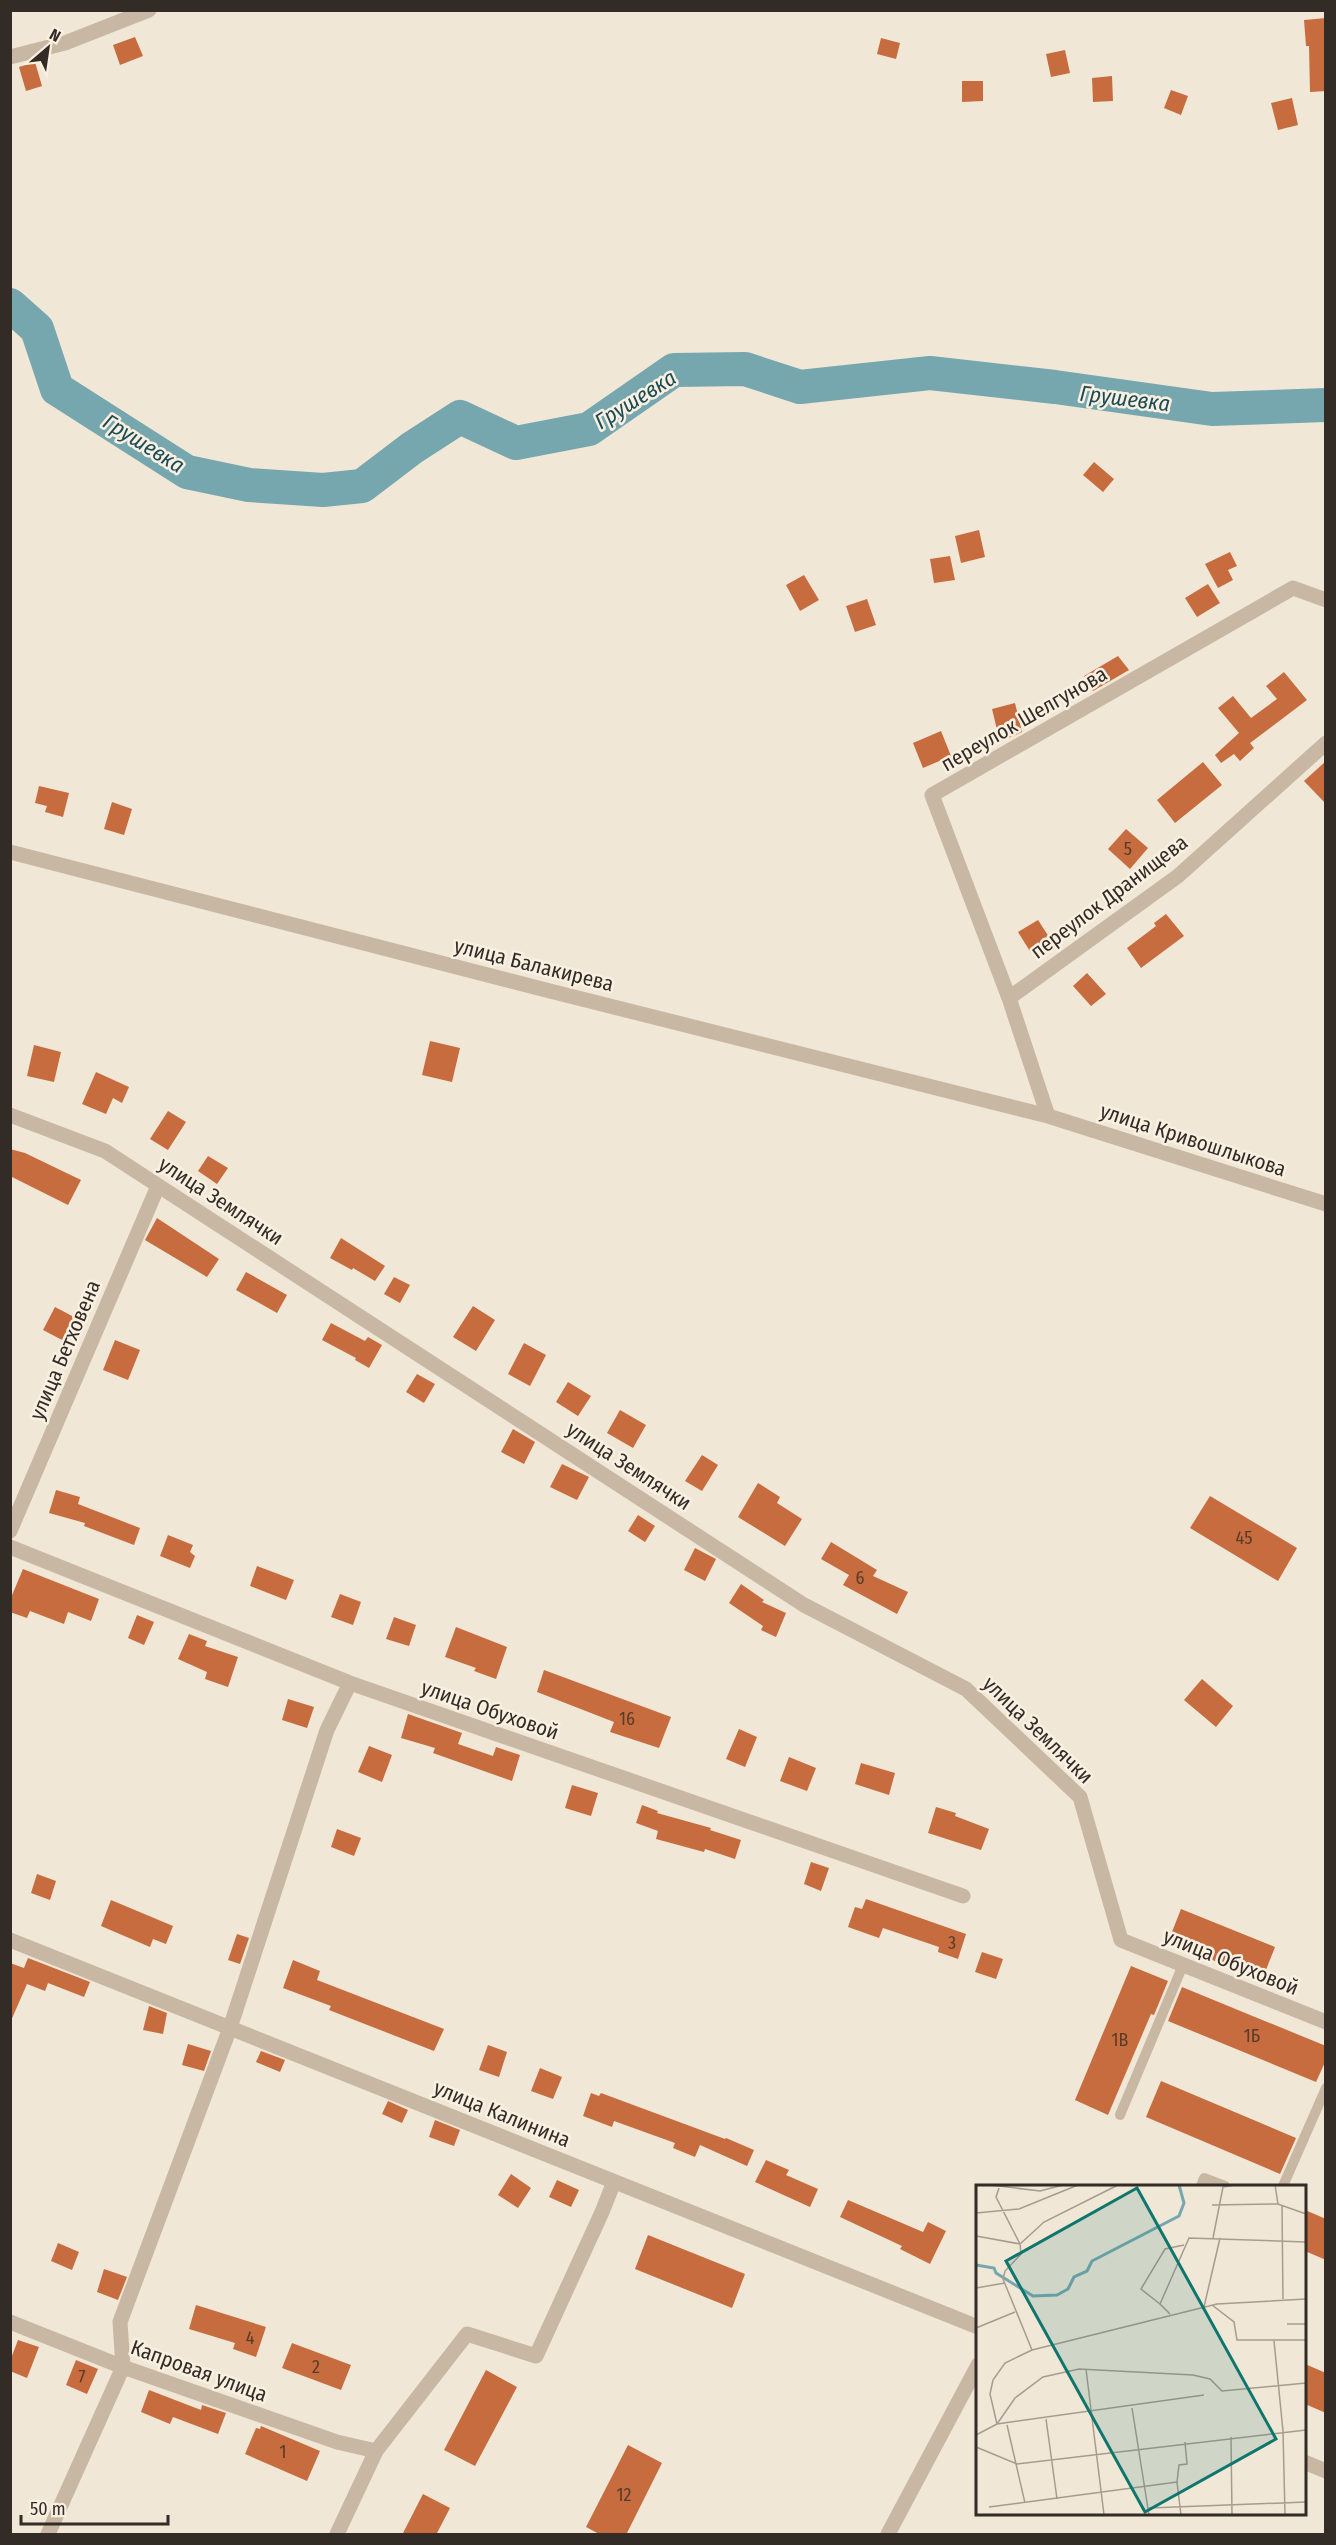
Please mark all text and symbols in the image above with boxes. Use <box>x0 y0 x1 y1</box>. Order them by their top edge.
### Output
north arrow <box>18 18 78 78</box>
text: N <box>46 25 64 46</box>
water label: Грушевка <box>590 364 681 435</box>
water label: Грушевка <box>1078 380 1172 417</box>
water label: Грушевка <box>98 408 189 479</box>
street label: переулок Шелгунова <box>936 661 1112 777</box>
street label: переулок Дранищева <box>1025 829 1193 965</box>
house number: 5 <box>1124 838 1132 860</box>
street label: улица Балакирева <box>452 933 616 997</box>
street label: улица Кривошлыкова <box>1097 1098 1289 1182</box>
street label: улица Землячки <box>154 1151 288 1251</box>
street label: улица Бетховена <box>24 1276 106 1424</box>
street label: улица Землячки <box>562 1416 696 1516</box>
house number: 45 <box>1236 1527 1252 1549</box>
house number: 6 <box>856 1567 865 1589</box>
street label: улица Землячки <box>977 1671 1099 1789</box>
street label: улица Обуховой <box>418 1674 562 1746</box>
house number: 16 <box>619 1708 635 1730</box>
street label: улица Обуховой <box>1159 1923 1303 2001</box>
house number: 3 <box>948 1932 956 1954</box>
house number: 1Б <box>1244 2025 1260 2047</box>
house number: 1В <box>1112 2029 1129 2051</box>
street label: улица Калинина <box>430 2075 574 2153</box>
inset map <box>976 2185 1306 2515</box>
house number: 4 <box>246 2327 255 2349</box>
street label: Капровая улица <box>127 2334 271 2408</box>
house number: 2 <box>312 2356 320 2378</box>
house number: 7 <box>78 2366 86 2388</box>
house number: 1 <box>279 2441 287 2463</box>
house number: 12 <box>617 2484 632 2506</box>
scale bar <box>21 2488 168 2526</box>
text: 50 m <box>30 2498 66 2520</box>

